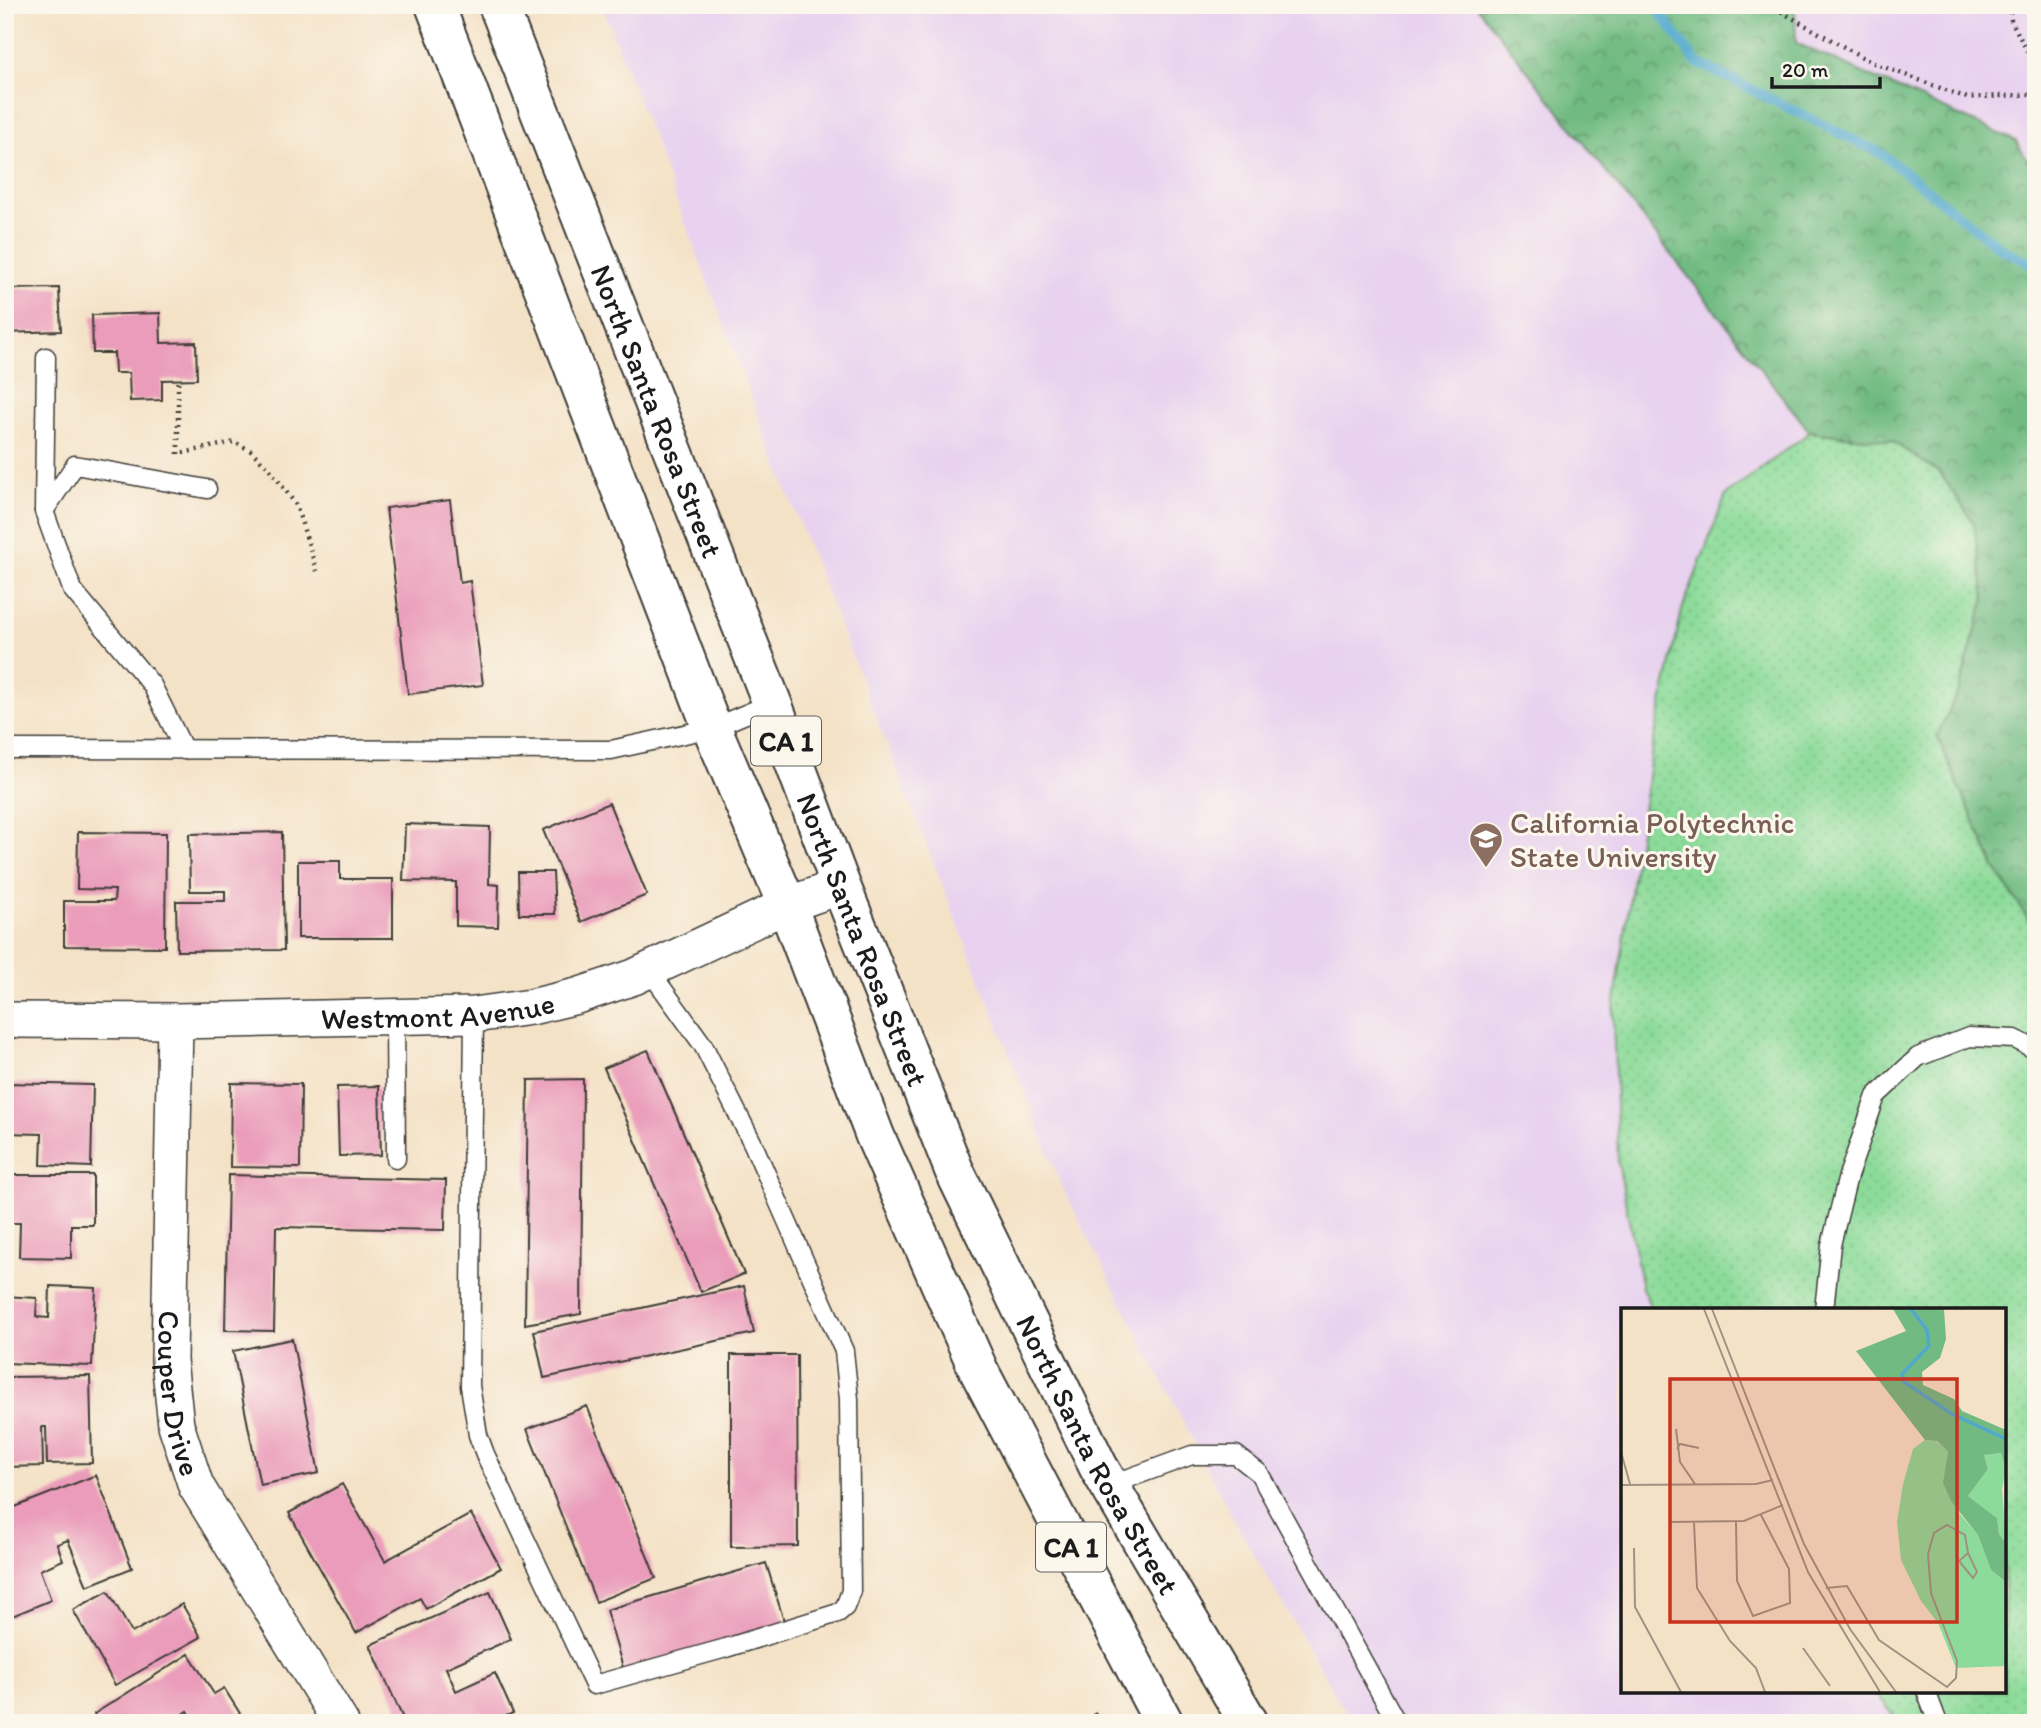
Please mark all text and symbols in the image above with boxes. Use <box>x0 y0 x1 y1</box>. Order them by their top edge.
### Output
scale bar <box>1772 46 1880 90</box>
text: 20 m <box>1782 57 1829 82</box>
street label: North Santa Rosa Street <box>583 259 732 563</box>
road number: CA 1 <box>751 716 821 766</box>
street label: North Santa Rosa Street <box>789 787 937 1091</box>
place label: California Polytechnic State University <box>1510 804 1794 875</box>
school or university icon: California Polytechnic State University <box>1467 820 1505 869</box>
street label: Westmont Avenue <box>320 984 558 1037</box>
street label: North Santa Rosa Street <box>1009 1308 1188 1601</box>
inset map <box>1621 1308 2006 1693</box>
street label: Couper Drive <box>150 1310 210 1480</box>
road number: CA 1 <box>1036 1522 1106 1572</box>

